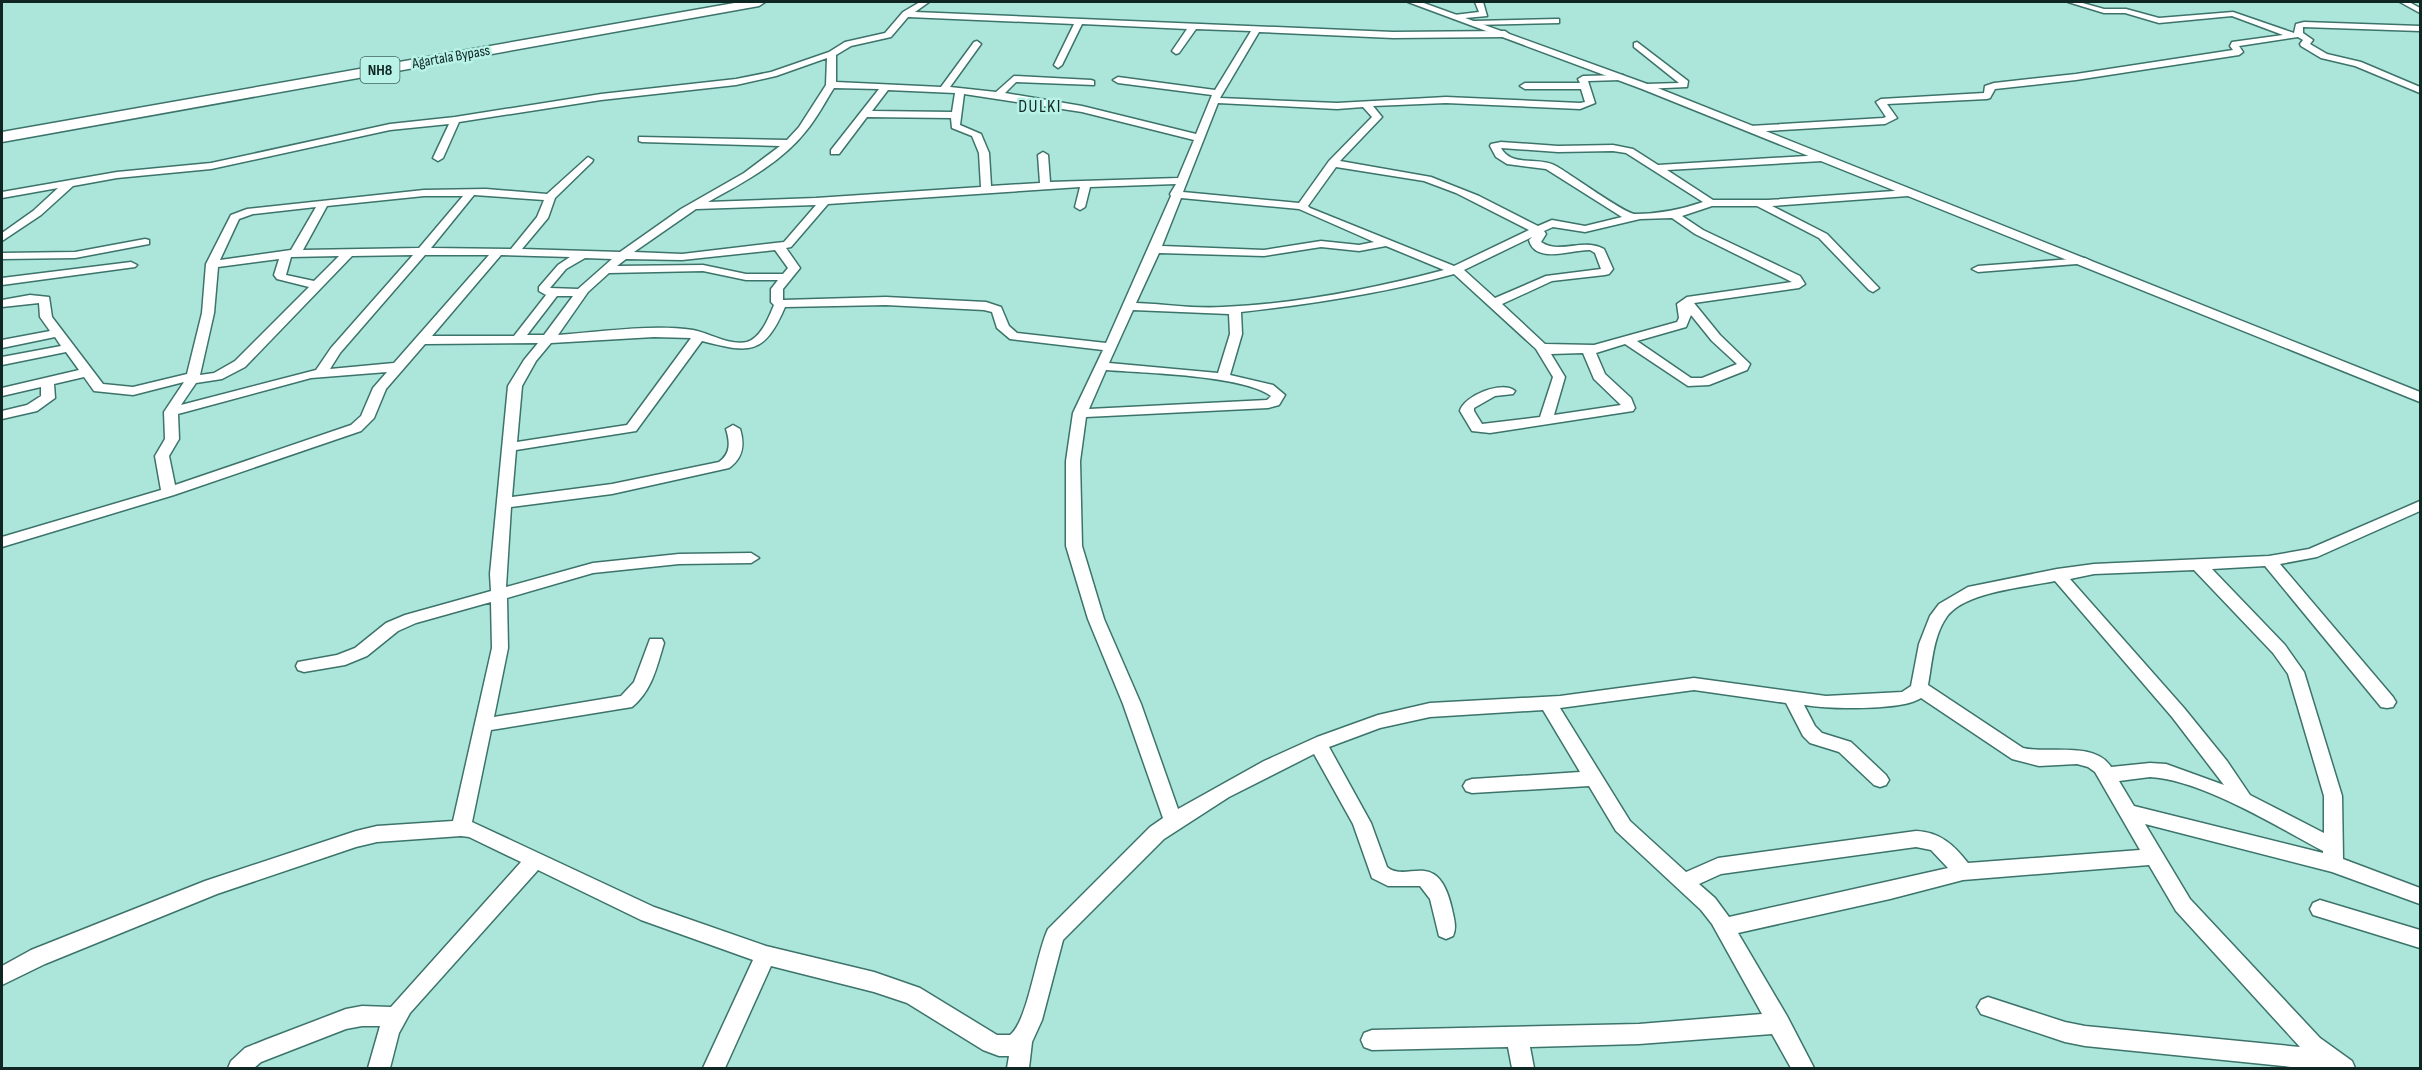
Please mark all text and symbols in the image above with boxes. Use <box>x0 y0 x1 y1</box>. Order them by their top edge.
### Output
street label: Agartala Bypass <box>410 41 491 73</box>
road number: NH8 <box>360 57 400 83</box>
district label: DULKI <box>1018 96 1062 117</box>

